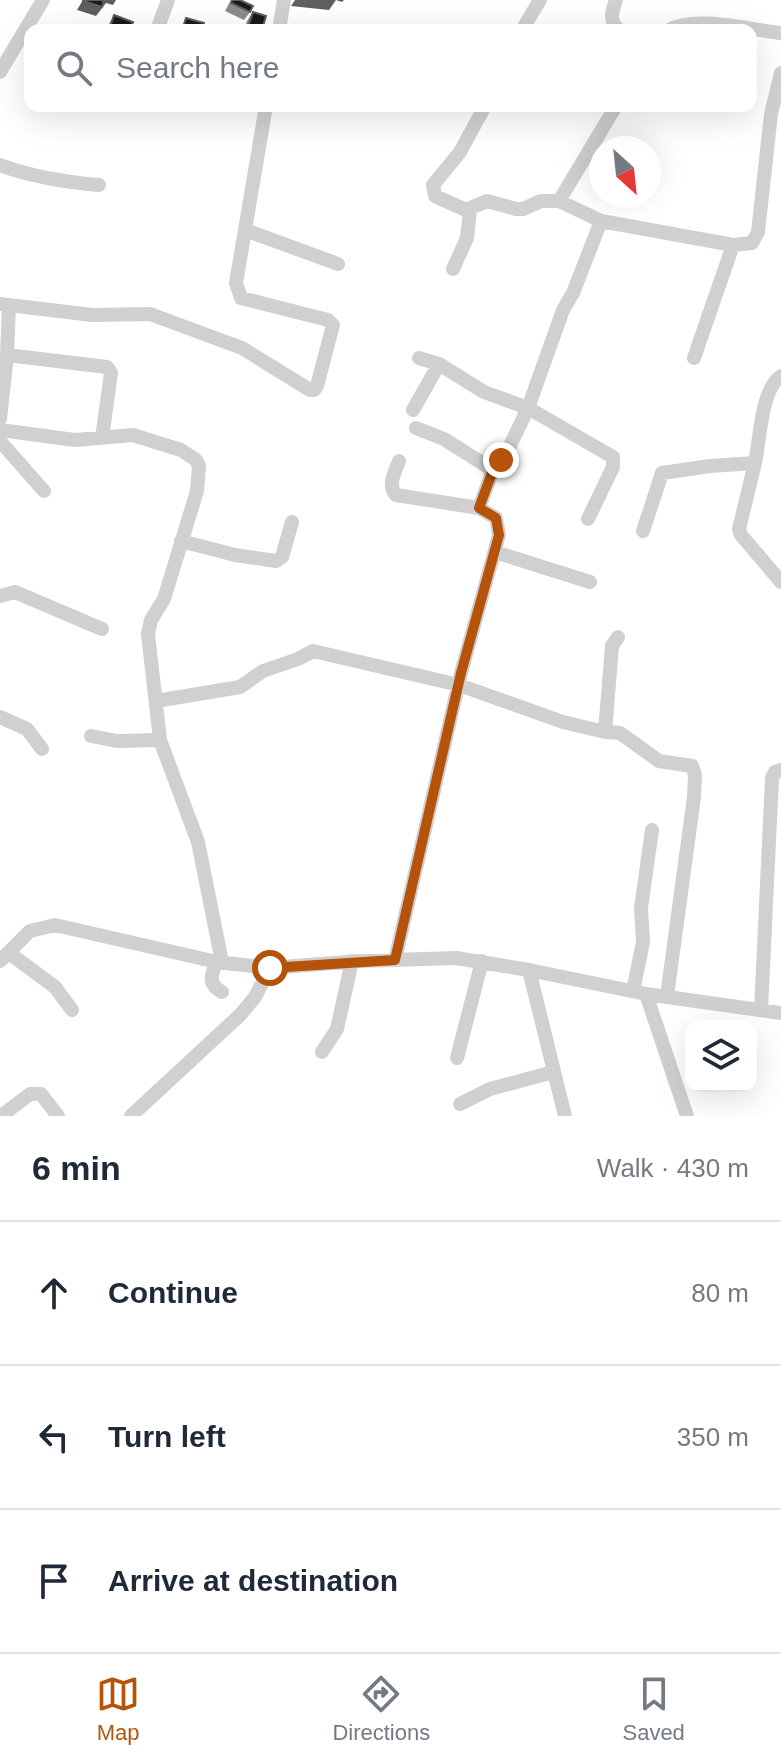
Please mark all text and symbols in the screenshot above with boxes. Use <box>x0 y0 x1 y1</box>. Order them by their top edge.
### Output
search box <box>24 24 757 112</box>
icon: search <box>52 46 96 90</box>
text: Search here <box>116 51 279 84</box>
north arrow <box>589 136 661 208</box>
route end <box>483 442 519 478</box>
route start <box>252 950 288 986</box>
map controls <box>685 1020 757 1092</box>
button: layers <box>685 1020 757 1092</box>
text: 6 min <box>32 1149 121 1187</box>
text: Walk · 430 m <box>597 1153 749 1183</box>
icon: ahead <box>32 1271 76 1315</box>
text: Continue <box>108 1276 238 1309</box>
text: 80 m <box>691 1278 749 1308</box>
icon: left <box>32 1415 76 1459</box>
text: Turn left <box>108 1420 226 1453</box>
text: 350 m <box>677 1422 749 1452</box>
icon: arrive <box>32 1559 76 1603</box>
text: Arrive at destination <box>108 1564 398 1597</box>
tab: Map <box>96 1672 140 1746</box>
tab: Directions <box>332 1672 430 1746</box>
tab: Saved <box>622 1672 685 1746</box>

